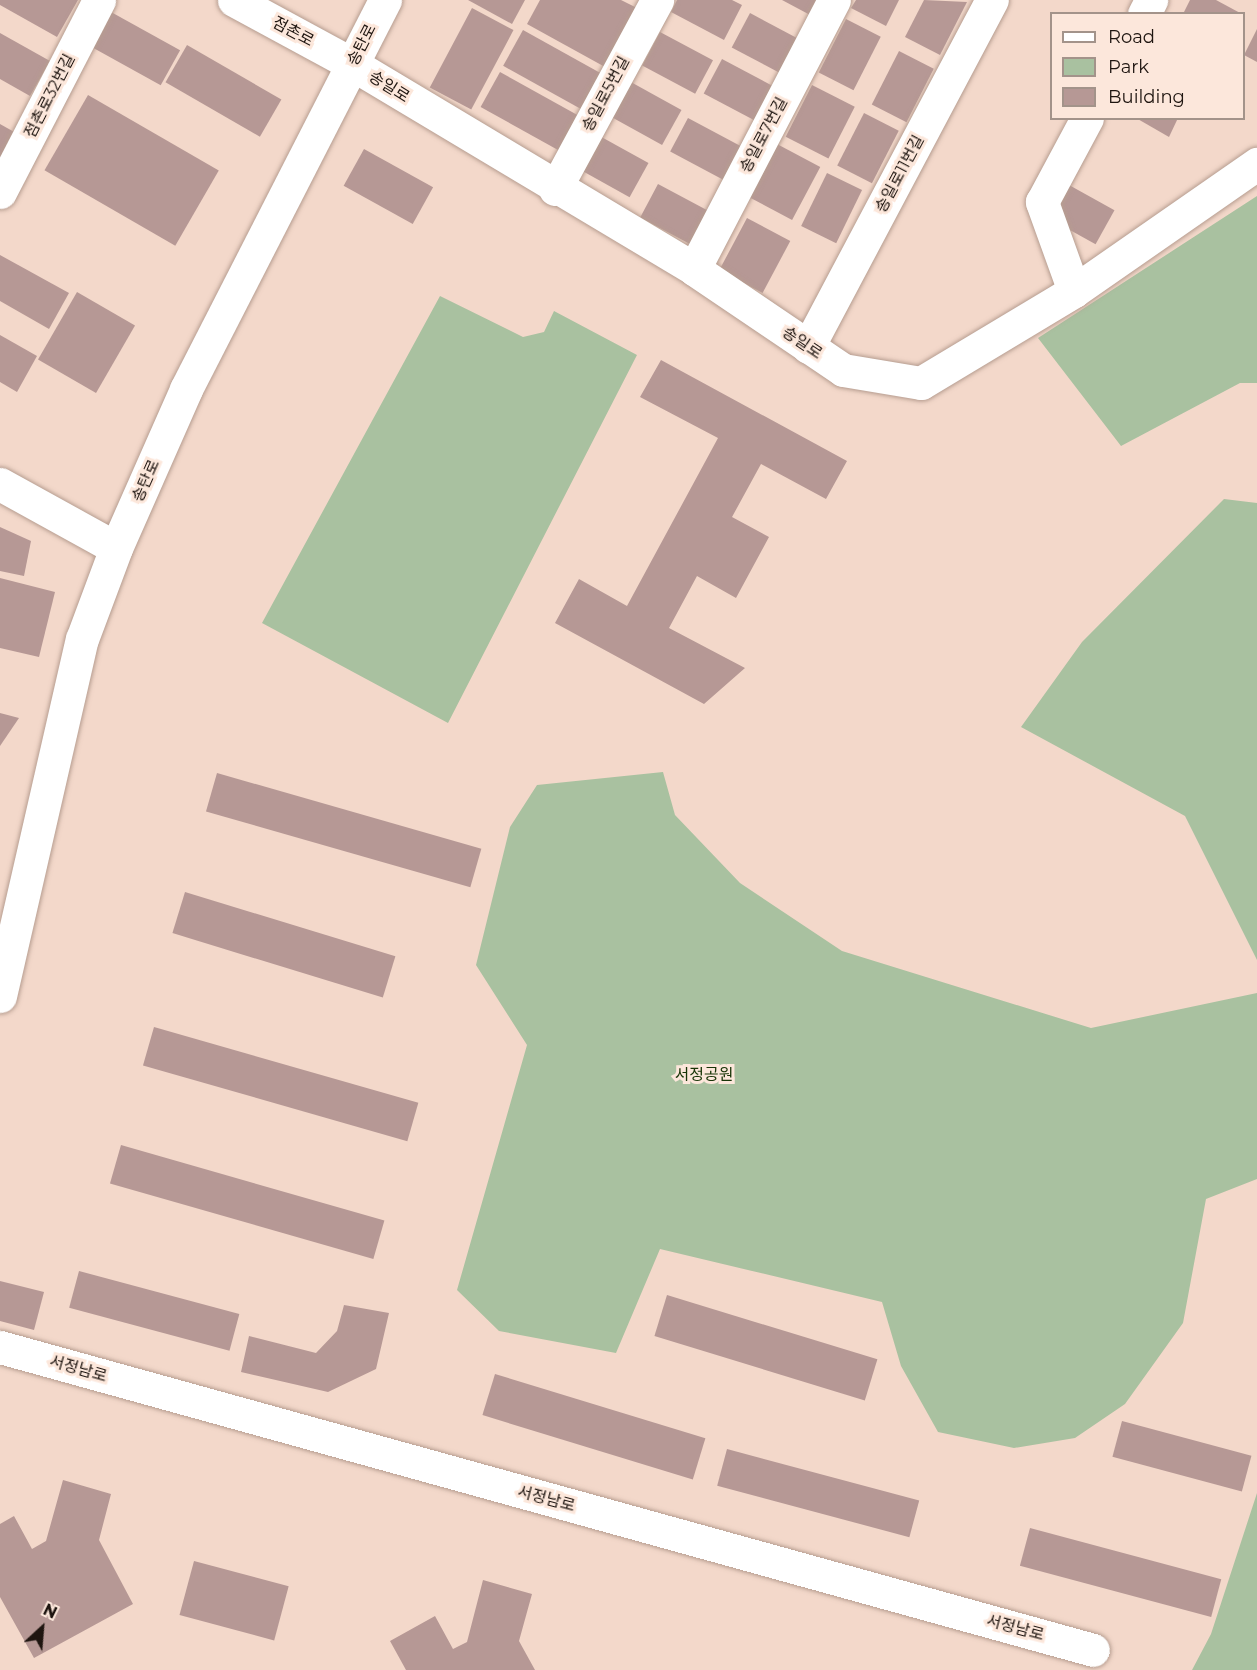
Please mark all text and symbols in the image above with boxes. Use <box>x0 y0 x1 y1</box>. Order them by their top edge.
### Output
legend <box>1050 12 1245 120</box>
street label: 점촌로 <box>269 13 317 51</box>
street label: 송탄로 <box>343 21 381 69</box>
text: Road <box>1108 26 1155 48</box>
street label: 점촌로32번길 <box>21 51 79 141</box>
street label: 송일로5번길 <box>578 53 634 135</box>
text: Park <box>1108 56 1149 78</box>
street label: 송일로 <box>365 67 413 107</box>
text: Building <box>1108 86 1185 108</box>
street label: 송일로7번길 <box>736 94 792 176</box>
street label: 송일로11번길 <box>872 132 928 216</box>
street label: 송일로 <box>778 323 826 363</box>
street label: 송탄로 <box>128 457 164 505</box>
park label: 서정공원 <box>675 1065 733 1085</box>
street label: 서정남로 <box>47 1352 109 1386</box>
street label: 서정남로 <box>515 1482 577 1516</box>
north arrow <box>12 1598 72 1658</box>
text: N <box>40 1600 60 1623</box>
street label: 서정남로 <box>984 1611 1046 1645</box>

